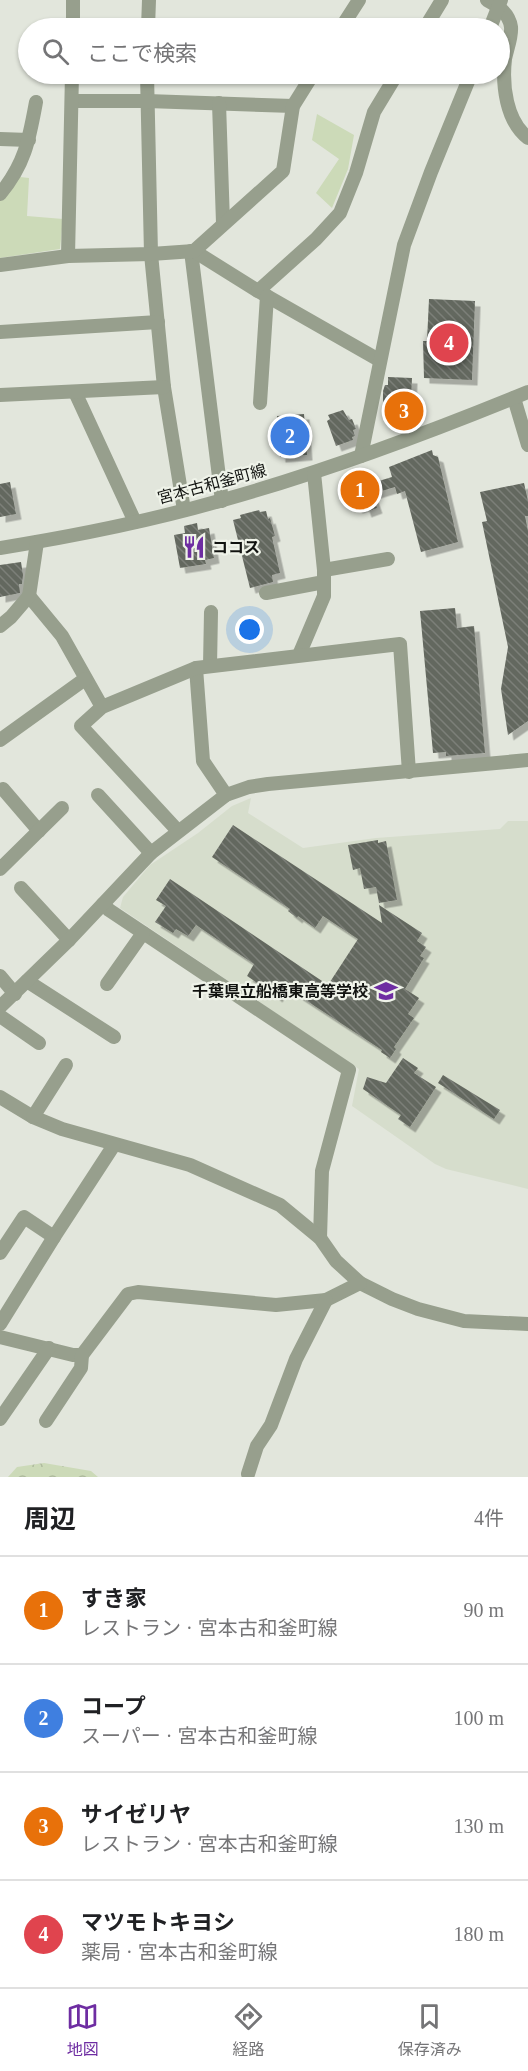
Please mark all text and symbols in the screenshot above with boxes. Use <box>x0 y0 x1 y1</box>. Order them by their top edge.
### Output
search box <box>18 18 510 84</box>
icon: search <box>39 35 72 68</box>
text: ここで検索 <box>87 41 197 66</box>
pin: 4 <box>430 320 468 366</box>
pin: 3 <box>384 388 424 434</box>
pin: 2 <box>270 414 310 458</box>
street label: 宮本古和釜町線 <box>156 461 268 507</box>
pin: 1 <box>340 468 380 512</box>
restaurant icon: ココス <box>181 534 207 560</box>
place label: ココス <box>212 539 260 556</box>
your location <box>235 615 264 644</box>
school or university icon: 千葉県立船橋東高等学校 <box>373 978 399 1004</box>
place label: 千葉県立船橋東高等学校 <box>192 983 368 1000</box>
text: 周辺 <box>24 1505 76 1534</box>
text: 4件 <box>474 1507 504 1529</box>
text: すき家 <box>81 1586 147 1611</box>
text: 1 <box>39 1599 49 1621</box>
text: 90 m <box>463 1599 504 1621</box>
text: レストラン · 宮本古和釜町線 <box>81 1617 338 1639</box>
text: コープ <box>81 1694 146 1719</box>
text: 2 <box>39 1707 49 1729</box>
text: 100 m <box>453 1707 504 1729</box>
text: スーパー · 宮本古和釜町線 <box>81 1725 317 1747</box>
text: サイゼリヤ <box>81 1802 191 1827</box>
text: 3 <box>39 1815 49 1837</box>
text: 130 m <box>453 1815 504 1837</box>
text: レストラン · 宮本古和釜町線 <box>81 1833 338 1855</box>
text: マツモトキヨシ <box>81 1910 235 1935</box>
text: 4 <box>39 1923 49 1945</box>
text: 180 m <box>453 1923 504 1945</box>
text: 薬局 · 宮本古和釜町線 <box>81 1941 278 1963</box>
tab: 地図 <box>66 2000 99 2060</box>
tab: 経路 <box>232 2000 265 2060</box>
tab: 保存済み <box>398 2000 462 2060</box>

